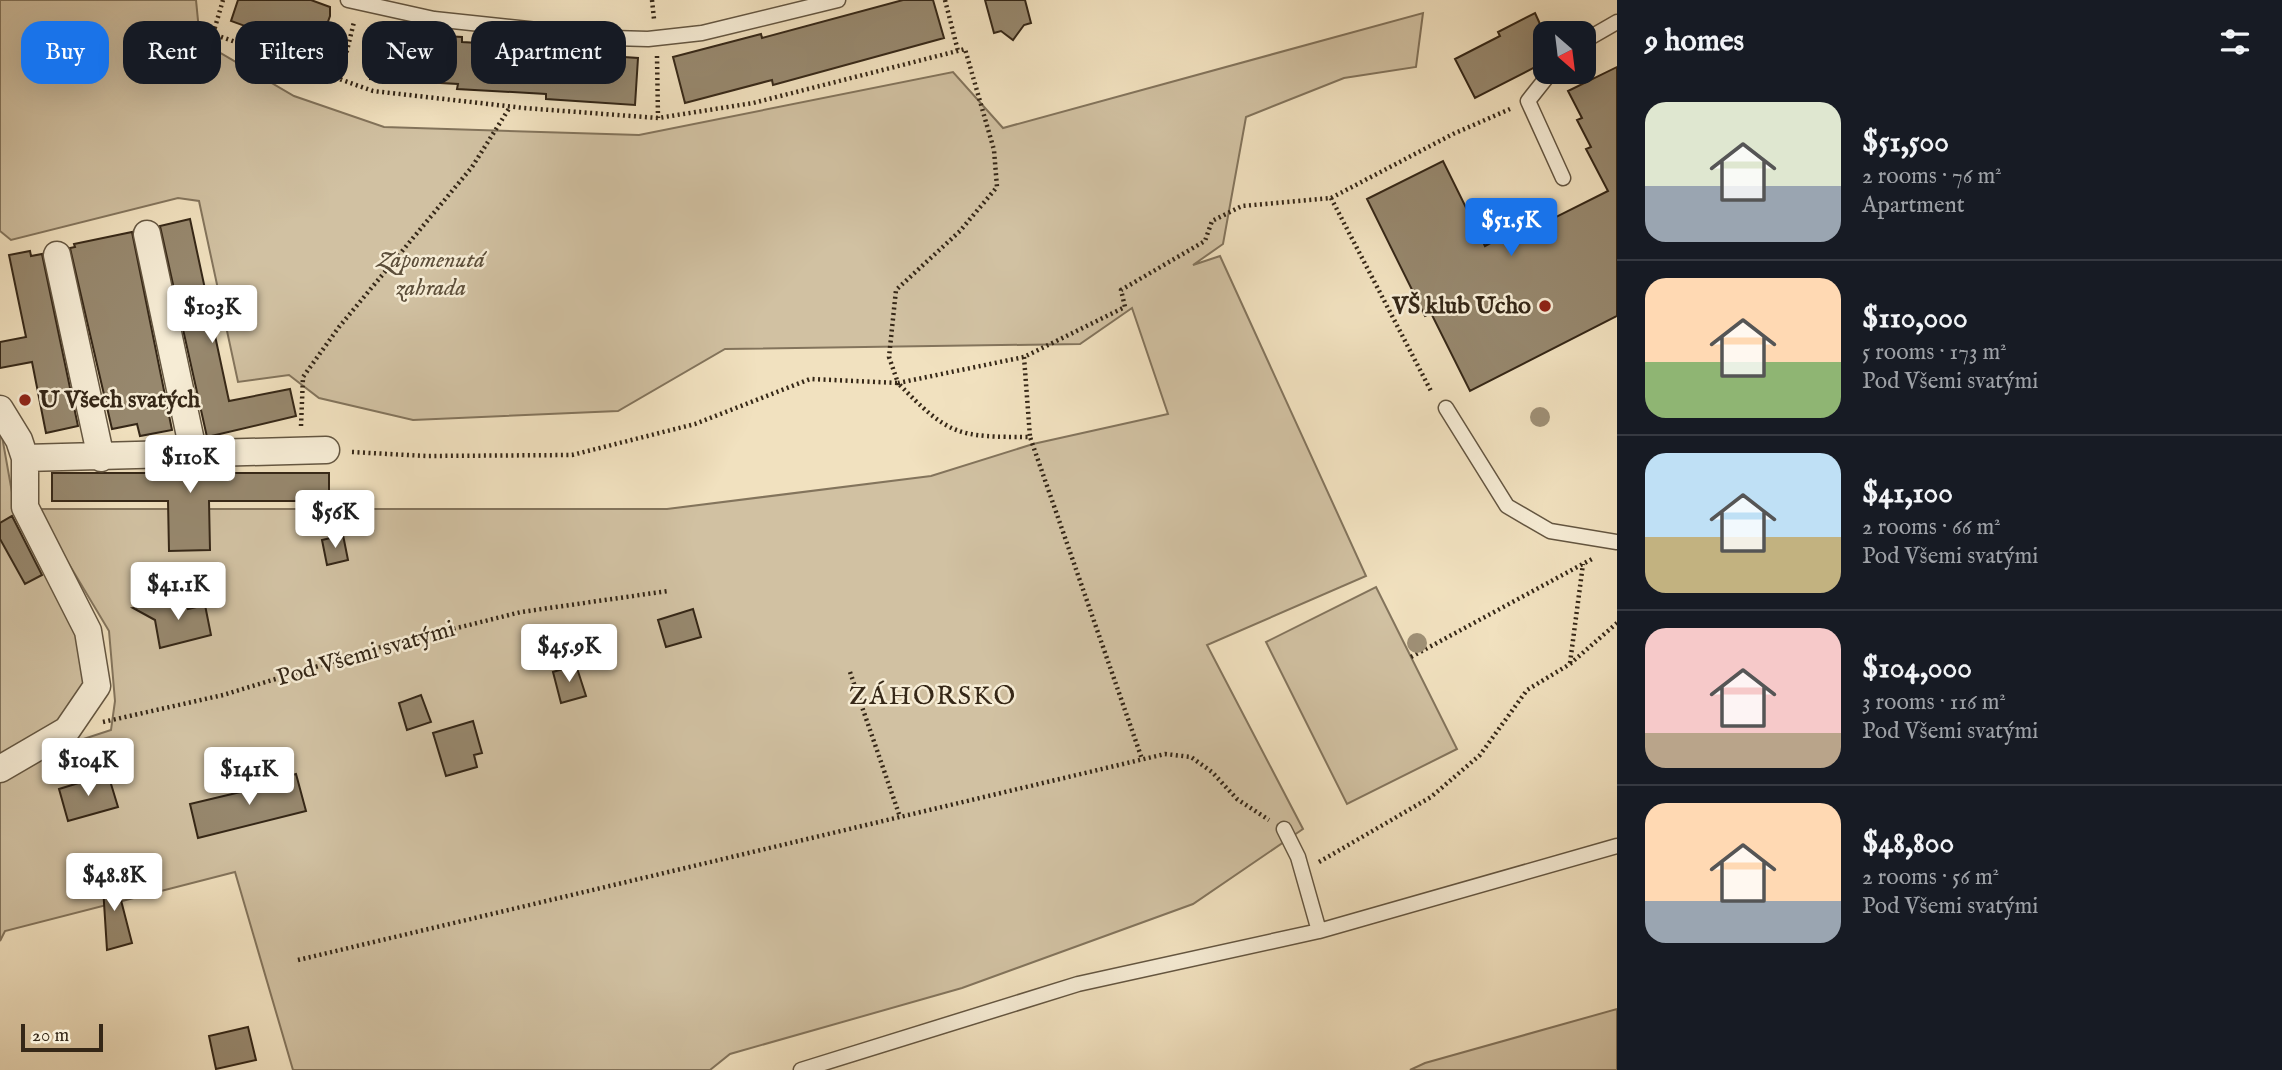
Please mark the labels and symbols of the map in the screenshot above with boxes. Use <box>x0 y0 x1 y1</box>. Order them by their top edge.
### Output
north arrow <box>1533 21 1596 84</box>
pin: $51.5K <box>1454 198 1568 258</box>
park label: Zapomenutá zahrada <box>375 245 487 304</box>
pin: $103K <box>163 286 261 345</box>
place label: VŠ klub Ucho <box>1391 291 1531 322</box>
marker: VŠ klub Ucho <box>1537 298 1553 314</box>
place label: U Všech svatých <box>38 385 200 416</box>
marker: U Všech svatých <box>17 392 33 408</box>
pin: $110K <box>141 435 239 495</box>
pin: $56K <box>294 490 376 550</box>
pin: $41.1K <box>121 562 235 622</box>
street label: Pod Všemi svatými <box>273 614 459 694</box>
pin: $45.9K <box>512 624 626 684</box>
district label: ZÁHORSKO <box>849 680 1017 713</box>
pin: $104K <box>39 738 137 798</box>
pin: $141K <box>200 748 298 807</box>
pin: $48.8K <box>57 853 171 913</box>
scale bar <box>21 1021 103 1053</box>

